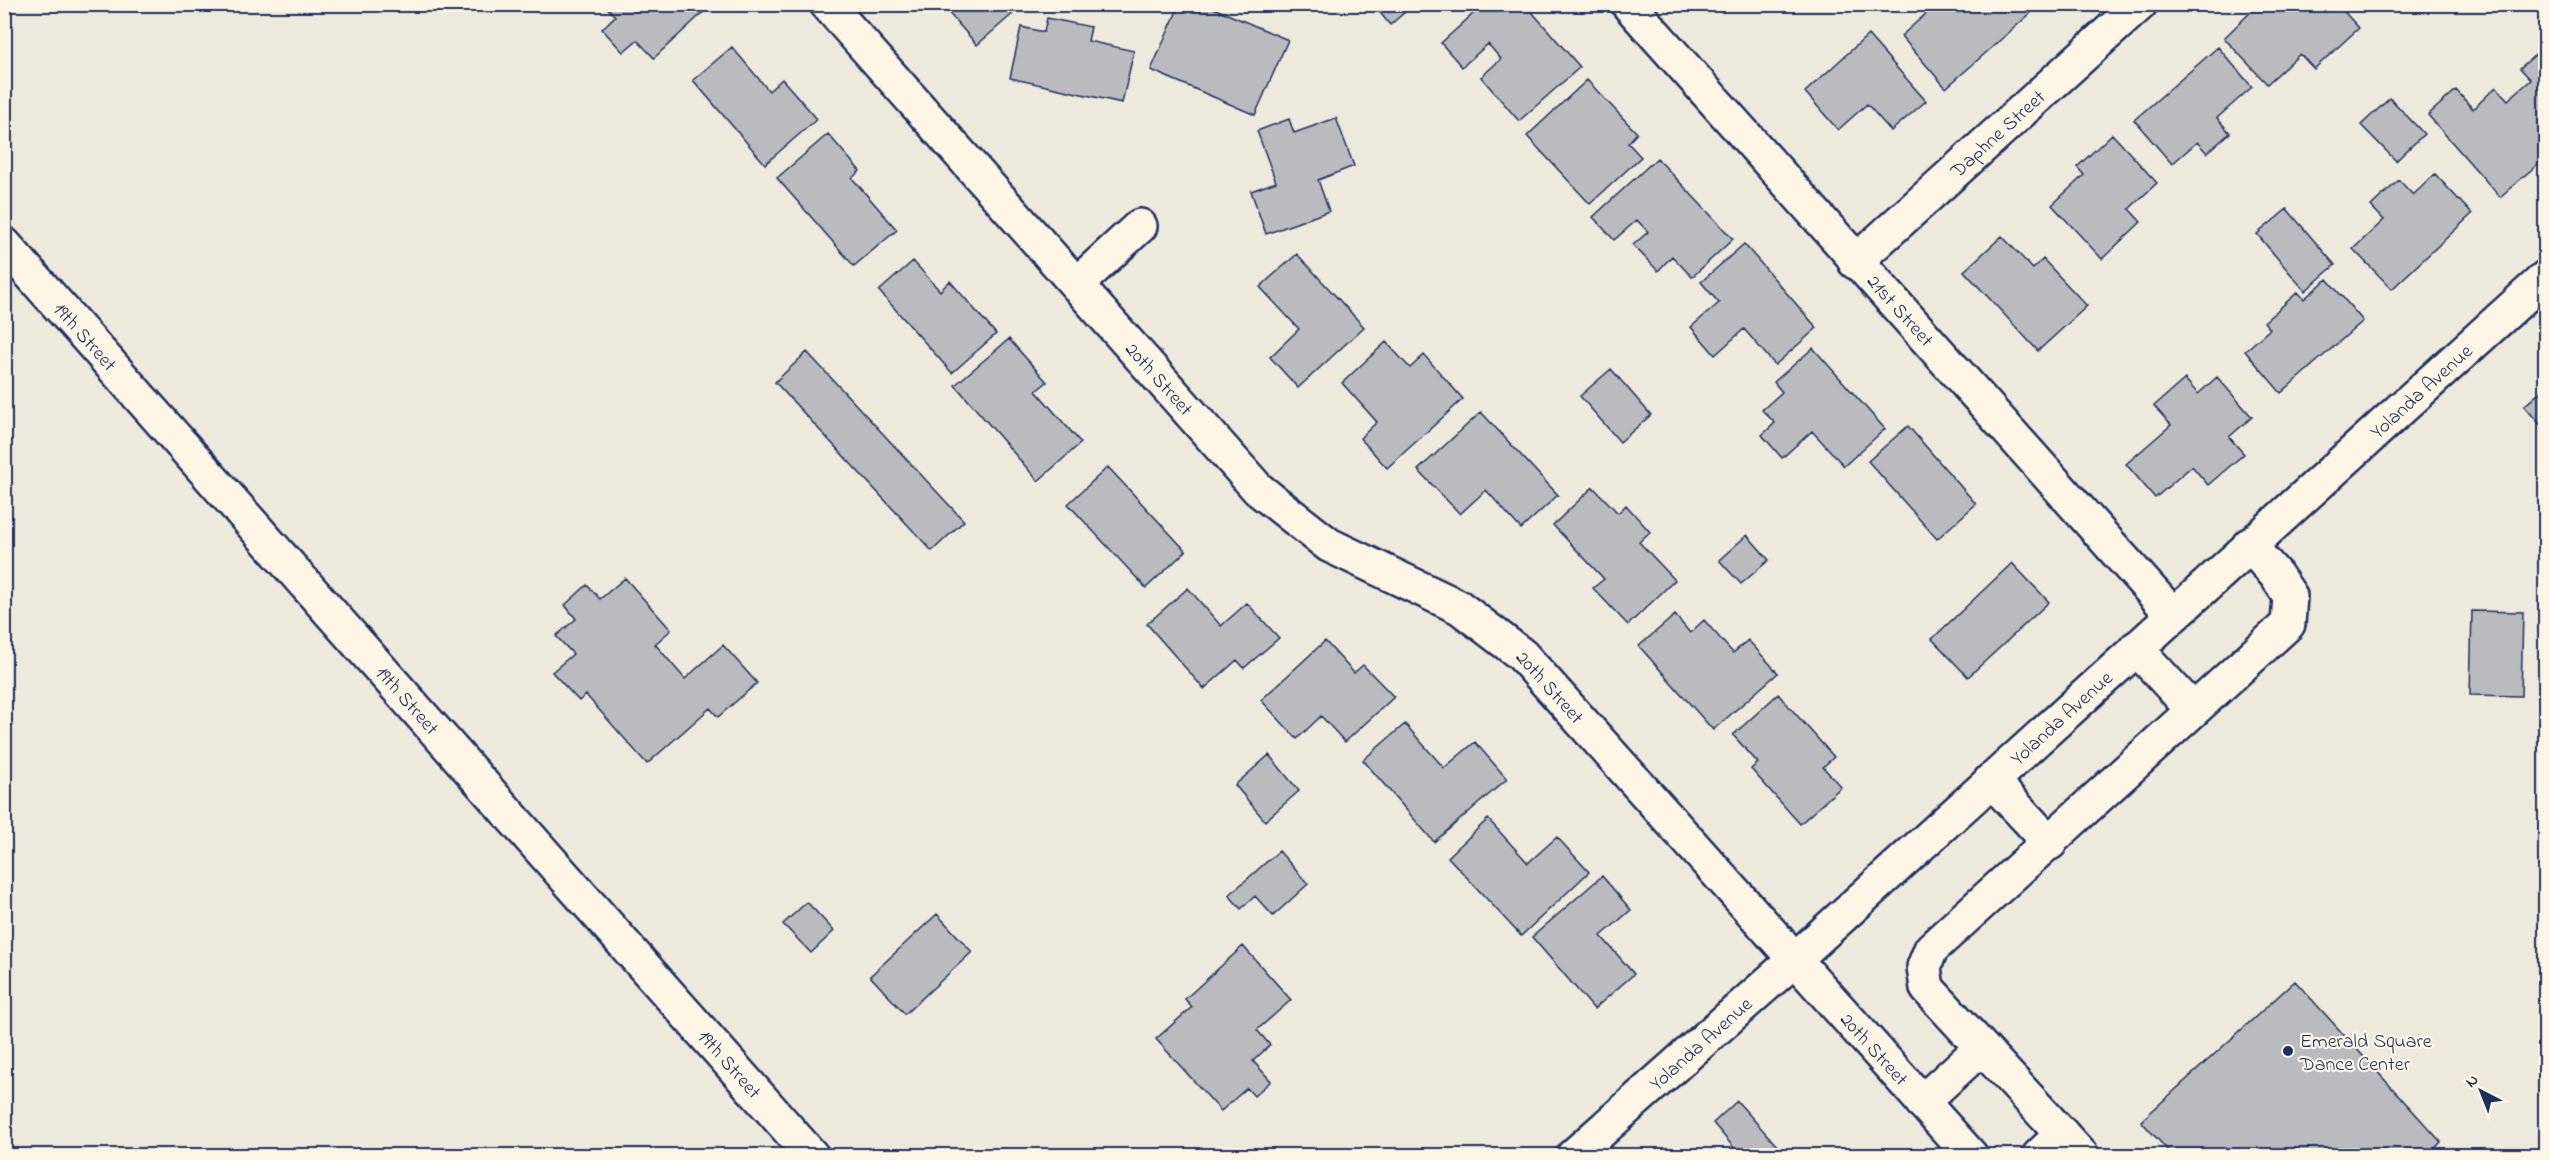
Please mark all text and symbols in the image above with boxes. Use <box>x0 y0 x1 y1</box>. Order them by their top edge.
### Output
street label: Daphne Street <box>1944 84 2053 187</box>
street label: 21st Street <box>1859 269 1940 355</box>
street label: 19th Street <box>45 297 123 379</box>
street label: 20th Street <box>1117 337 1199 424</box>
street label: Yolanda Avenue <box>2365 338 2480 447</box>
street label: 20th Street <box>1508 645 1590 732</box>
street label: 19th Street <box>367 660 445 743</box>
street label: Yolanda Avenue <box>2005 665 2120 774</box>
street label: Yolanda Avenue <box>1644 991 1760 1099</box>
street label: 20th Street <box>1832 1007 1914 1094</box>
street label: 19th Street <box>690 1024 767 1107</box>
place label: Emerald Square Dance Center <box>2299 1028 2432 1080</box>
marker: Emerald Square Dance Center <box>2281 1044 2295 1058</box>
north arrow <box>2451 1061 2511 1121</box>
text: N <box>2460 1069 2484 1094</box>

